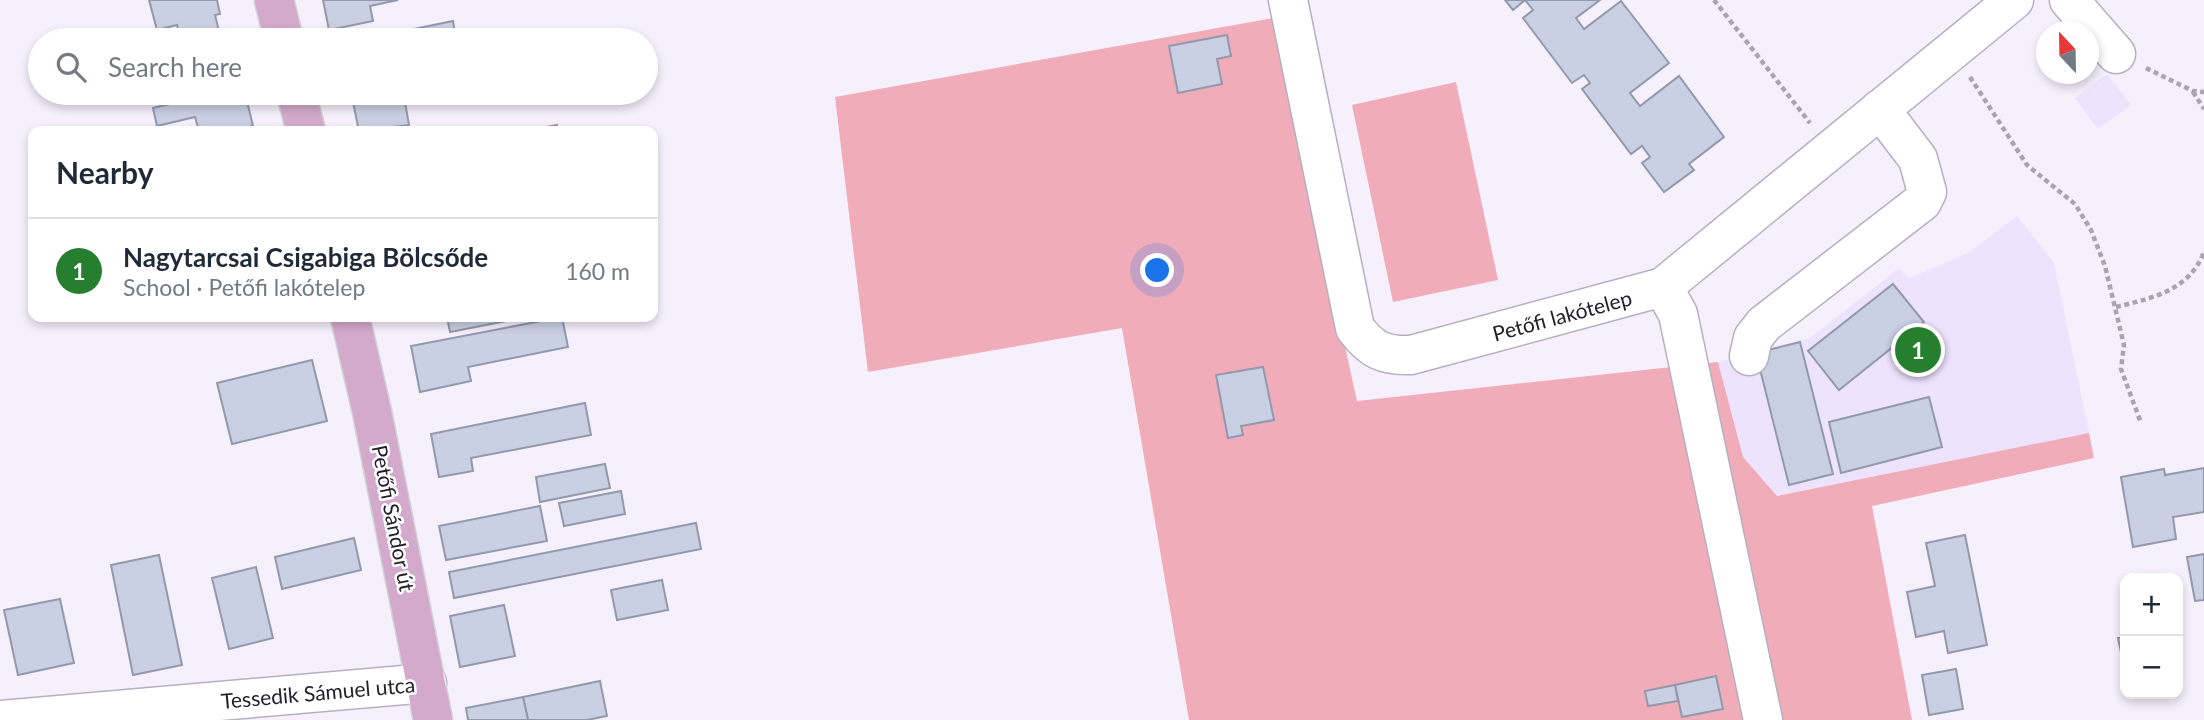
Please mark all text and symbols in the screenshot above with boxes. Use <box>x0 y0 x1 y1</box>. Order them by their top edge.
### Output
north arrow <box>2036 21 2099 84</box>
search box <box>28 28 658 105</box>
icon: search <box>52 48 90 86</box>
text: Search here <box>108 51 242 83</box>
text: Nearby <box>56 154 154 190</box>
text: Nagytarcsai Csigabiga Bölcsőde <box>123 241 488 273</box>
your location <box>1140 253 1174 287</box>
text: 1 <box>72 257 86 285</box>
text: 160 m <box>565 257 630 285</box>
text: School · Petőfi lakótelep <box>123 273 365 301</box>
street label: Petőfi lakótelep <box>1490 284 1634 346</box>
pin: 1 <box>1895 324 1941 376</box>
street label: Petőfi Sándor út <box>368 443 421 594</box>
map controls <box>2120 573 2183 699</box>
button: + <box>2120 573 2183 636</box>
button: − <box>2120 636 2183 699</box>
street label: Tessedik Sámuel utca <box>220 671 416 713</box>

